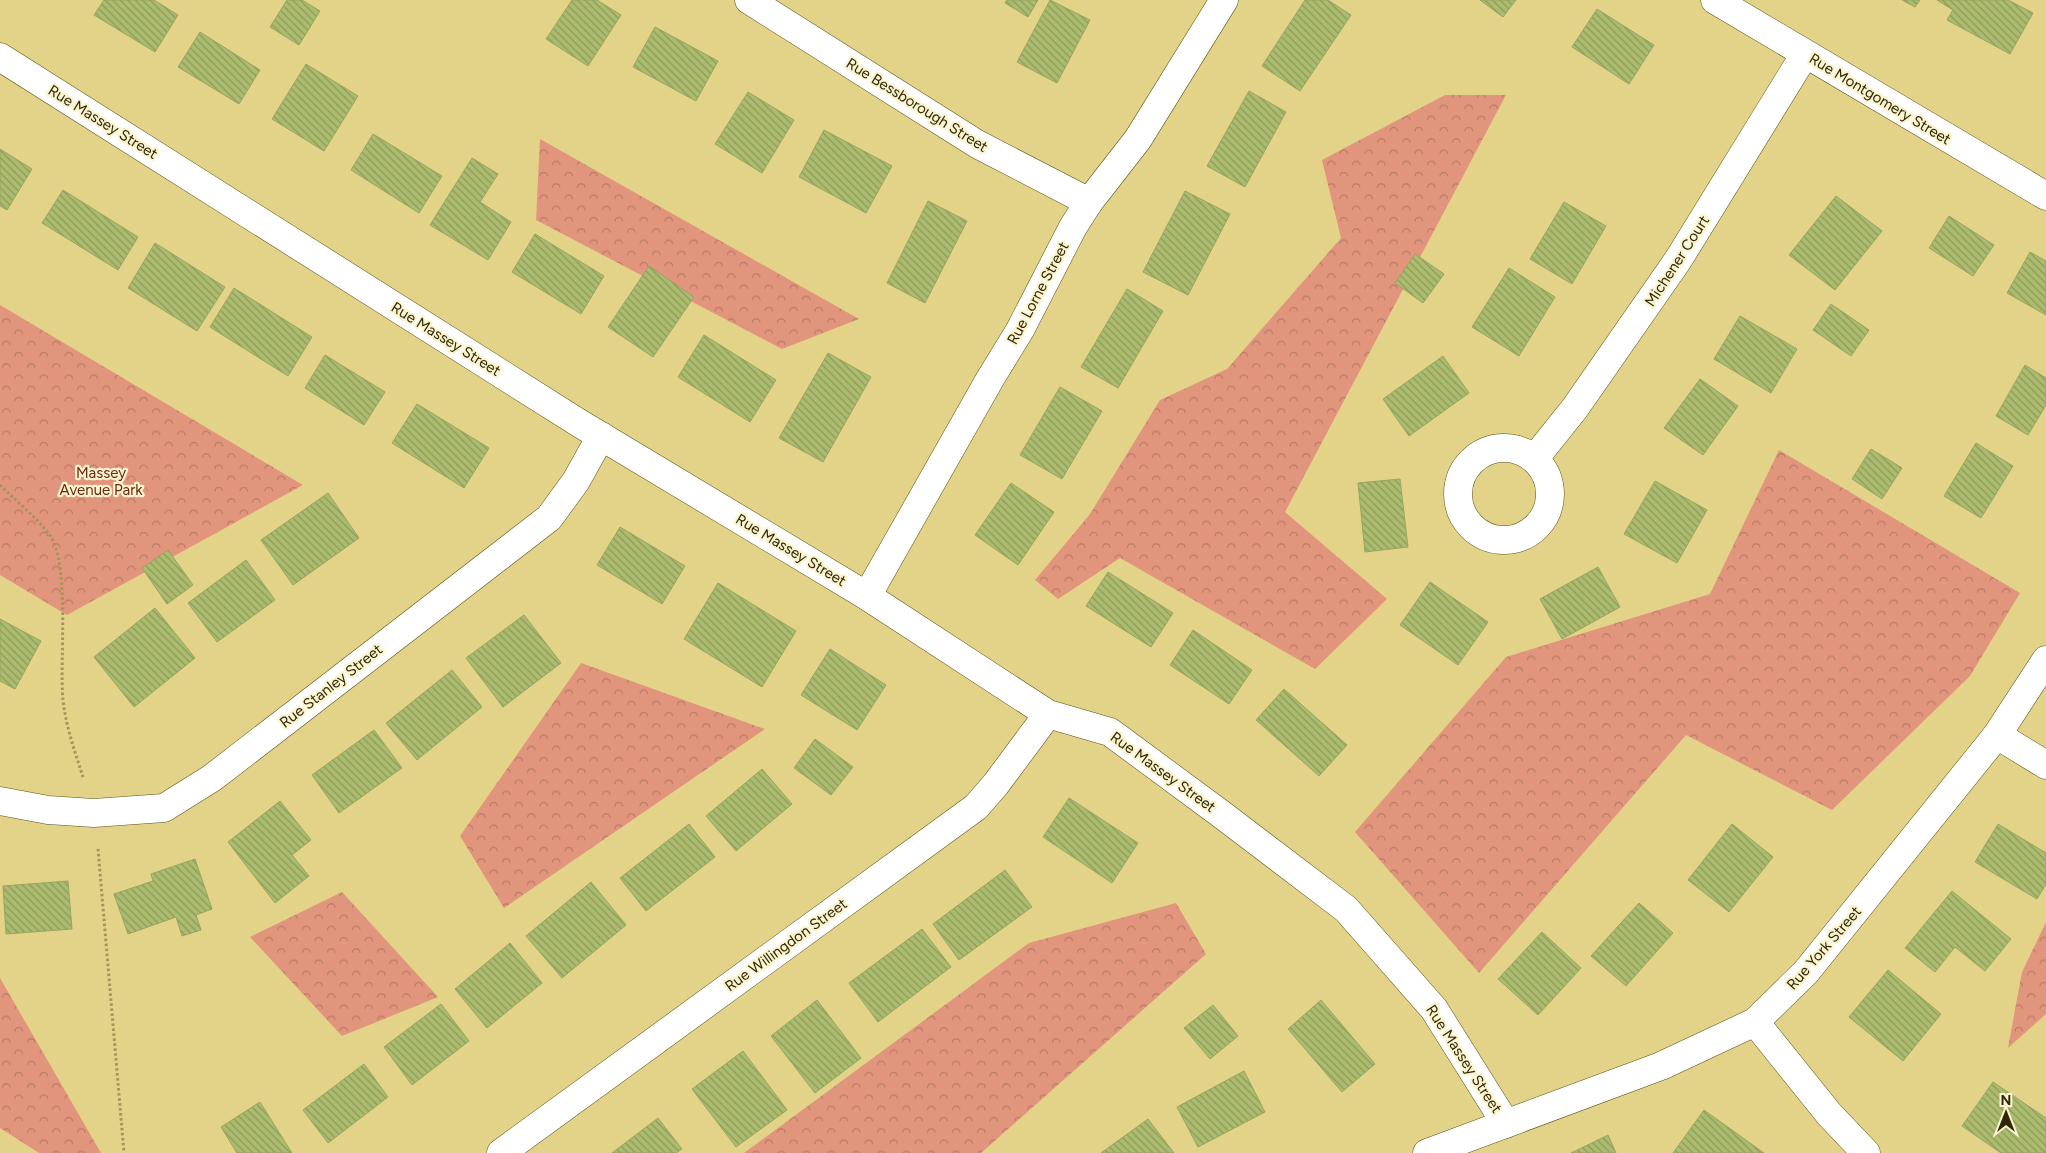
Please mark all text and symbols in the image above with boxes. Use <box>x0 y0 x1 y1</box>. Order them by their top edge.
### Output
street label: Rue Montgomery Street <box>1806 50 1954 149</box>
street label: Rue Bessborough Street <box>843 54 991 156</box>
street label: Rue Massey Street <box>45 81 161 163</box>
street label: Michener Court <box>1641 212 1713 310</box>
street label: Rue Lorne Street <box>1003 238 1073 347</box>
street label: Rue Massey Street <box>388 298 504 380</box>
park label: Massey Avenue Park <box>60 464 143 499</box>
street label: Rue Massey Street <box>733 510 850 590</box>
street label: Rue Stanley Street <box>276 640 386 732</box>
street label: Rue Massey Street <box>1107 728 1219 816</box>
street label: Rue Willingdon Street <box>722 895 851 995</box>
street label: Rue York Street <box>1783 902 1865 993</box>
street label: Rue Massey Street <box>1422 1001 1506 1117</box>
north arrow <box>1981 1088 2031 1138</box>
text: N <box>2001 1092 2011 1109</box>

